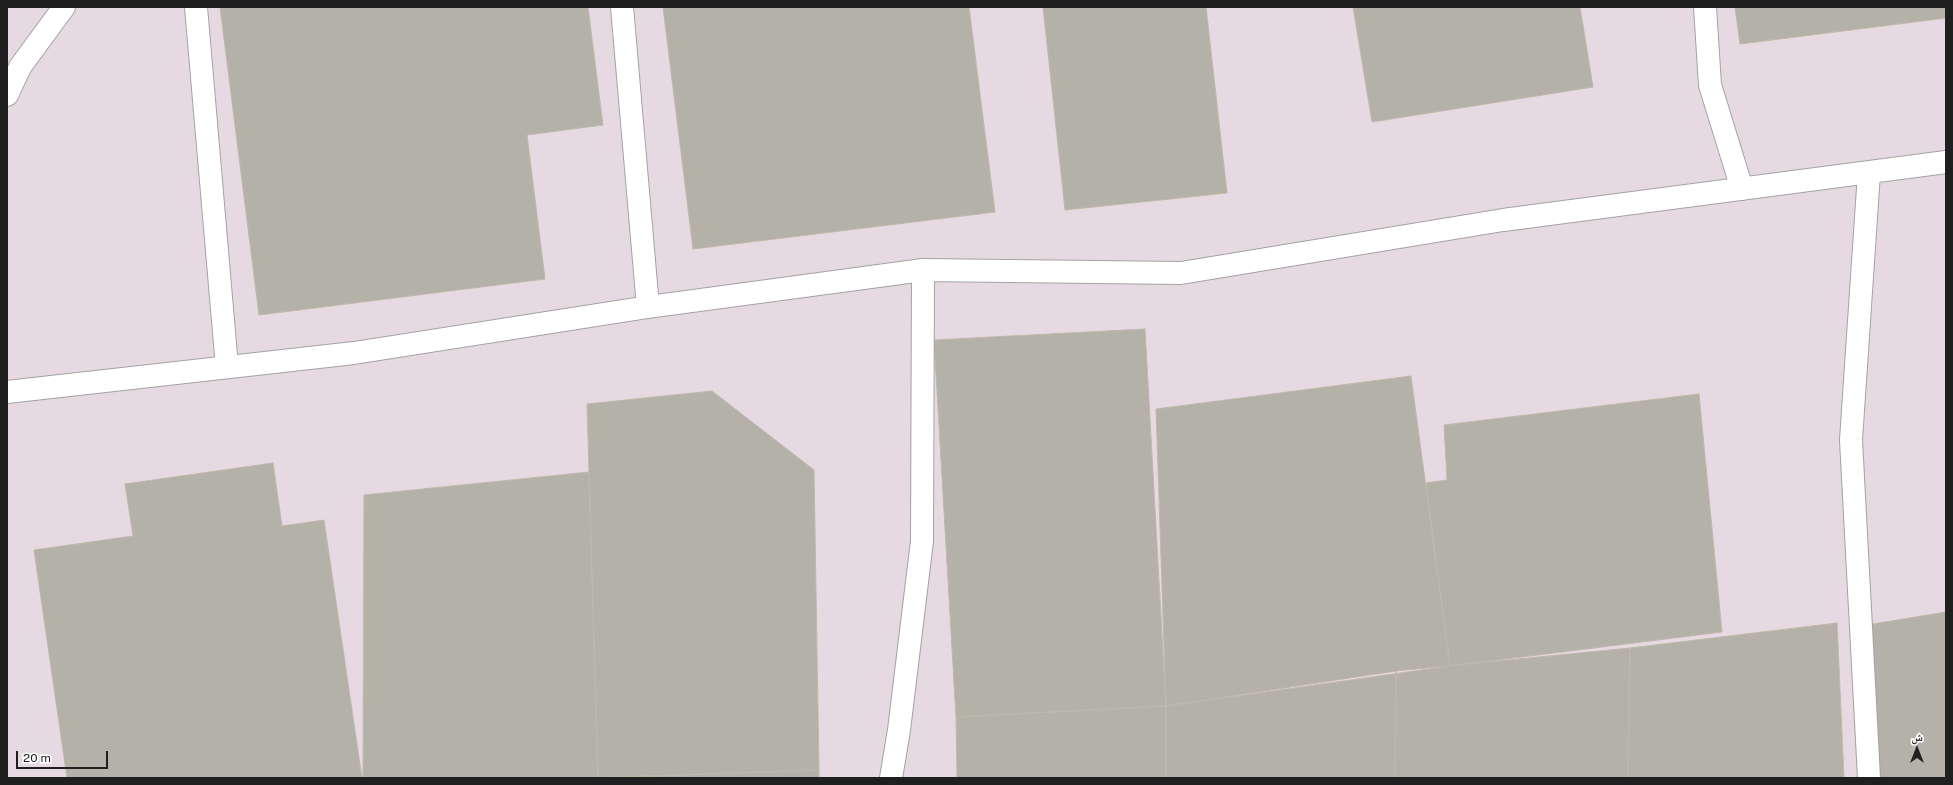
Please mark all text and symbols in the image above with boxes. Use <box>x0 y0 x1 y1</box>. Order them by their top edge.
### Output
north arrow <box>1897 729 1937 769</box>
text: ش <box>1911 731 1923 743</box>
scale bar <box>18 743 110 769</box>
text: 20 m <box>23 751 51 765</box>

